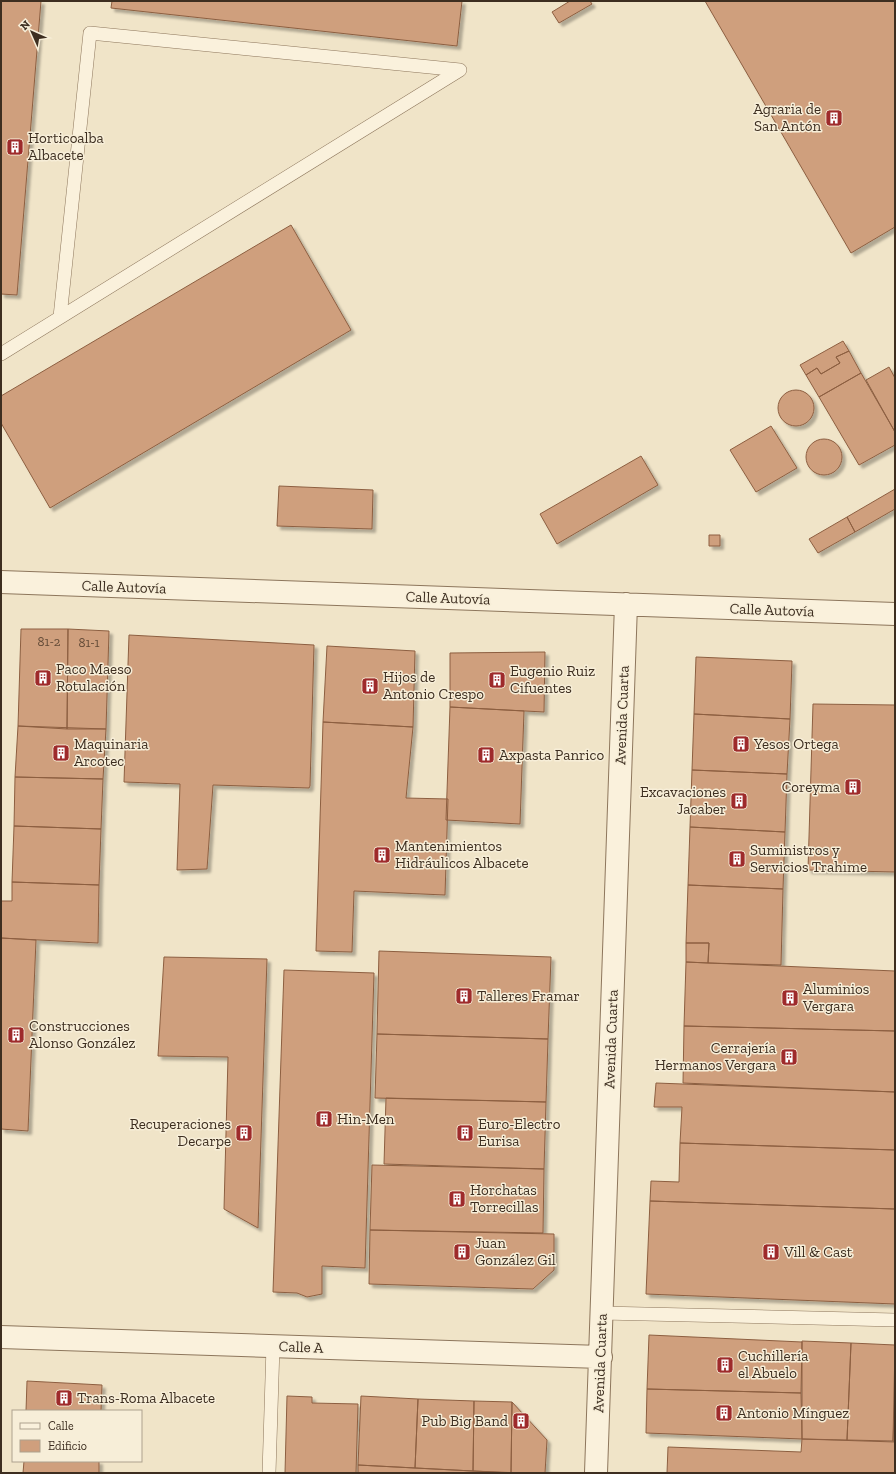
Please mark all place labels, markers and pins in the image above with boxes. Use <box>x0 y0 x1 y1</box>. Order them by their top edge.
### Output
place label: Agraria de San Antón <box>753 100 821 135</box>
building icon: Agraria de San Antón <box>824 108 844 128</box>
place label: Horticoalba Albacete <box>28 129 104 164</box>
building icon: Horticoalba Albacete <box>5 137 25 157</box>
place label: Paco Maeso Rotulación <box>56 660 132 695</box>
place label: Eugenio Ruiz Cifuentes <box>510 662 595 697</box>
building icon: Paco Maeso Rotulación <box>33 668 53 688</box>
place label: Hijos de Antonio Crespo <box>383 668 484 703</box>
building icon: Eugenio Ruiz Cifuentes <box>487 670 507 690</box>
building icon: Hijos de Antonio Crespo <box>360 676 380 696</box>
building icon: Yesos Ortega <box>731 734 751 754</box>
place label: Maquinaria Arcotec <box>74 735 149 770</box>
place label: Yesos Ortega <box>753 735 839 753</box>
building icon: Maquinaria Arcotec <box>51 743 71 763</box>
building icon: Axpasta Panrico <box>476 745 496 765</box>
place label: Axpasta Panrico <box>499 746 605 764</box>
building icon: Coreyma <box>843 777 863 797</box>
place label: Coreyma <box>782 778 840 796</box>
place label: Excavaciones Jacaber <box>640 783 726 818</box>
building icon: Excavaciones Jacaber <box>729 791 749 811</box>
place label: Mantenimientos Hidráulicos Albacete <box>395 837 529 872</box>
place label: Suministros y Servicios Trahime <box>750 841 867 876</box>
building icon: Mantenimientos Hidráulicos Albacete <box>372 845 392 865</box>
building icon: Suministros y Servicios Trahime <box>727 849 747 869</box>
place label: Aluminios Vergara <box>802 980 869 1015</box>
building icon: Talleres Framar <box>454 986 474 1006</box>
place label: Talleres Framar <box>477 987 580 1005</box>
building icon: Aluminios Vergara <box>780 988 800 1008</box>
place label: Construcciones Alonso González <box>29 1017 136 1052</box>
building icon: Construcciones Alonso González <box>6 1025 26 1045</box>
place label: Cerrajería Hermanos Vergara <box>655 1039 776 1074</box>
building icon: Cerrajería Hermanos Vergara <box>779 1047 799 1067</box>
building icon: Hin-Men <box>314 1109 334 1129</box>
place label: Hin-Men <box>337 1110 395 1128</box>
place label: Recuperaciones Decarpe <box>130 1115 231 1150</box>
place label: Euro-Electro Eurisa <box>478 1115 561 1150</box>
building icon: Recuperaciones Decarpe <box>234 1123 254 1143</box>
building icon: Euro-Electro Eurisa <box>455 1123 475 1143</box>
place label: Horchatas Torrecillas <box>470 1181 539 1216</box>
building icon: Horchatas Torrecillas <box>447 1189 467 1209</box>
place label: Juan González Gil <box>475 1234 556 1269</box>
building icon: Juan González Gil <box>452 1242 472 1262</box>
building icon: Vill & Cast <box>761 1242 781 1262</box>
place label: Vill & Cast <box>783 1243 853 1261</box>
place label: Cuchillería el Abuelo <box>738 1347 808 1382</box>
building icon: Cuchillería el Abuelo <box>715 1355 735 1375</box>
building icon: Trans-Roma Albacete <box>54 1388 74 1408</box>
place label: Trans-Roma Albacete <box>77 1389 215 1407</box>
building icon: Antonio Mínguez <box>714 1403 734 1423</box>
place label: Antonio Mínguez <box>737 1404 849 1422</box>
building icon: Pub Big Band <box>511 1411 531 1431</box>
place label: Pub Big Band <box>422 1412 509 1430</box>

